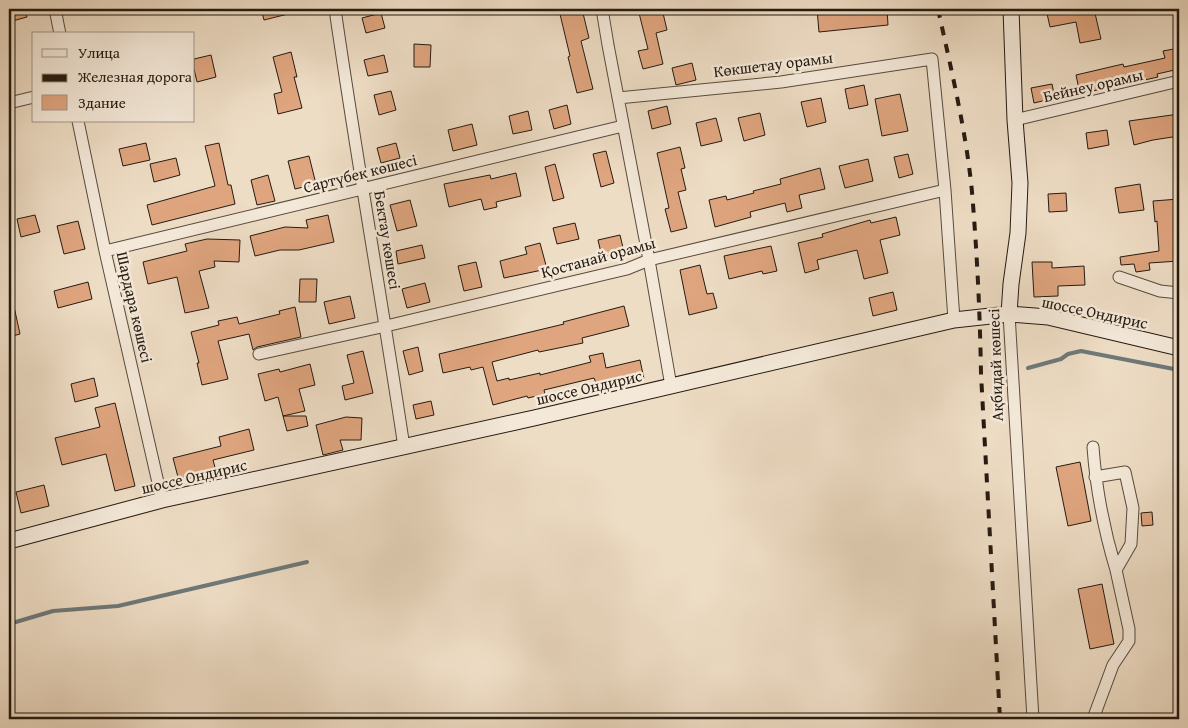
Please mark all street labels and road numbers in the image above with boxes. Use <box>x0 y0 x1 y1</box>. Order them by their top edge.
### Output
street label: Көкшетау орамы <box>712 45 834 83</box>
street label: Бейнеу орамы <box>1041 62 1145 108</box>
street label: Сартүбек көшесі <box>301 147 420 199</box>
street label: Бектау көшесі <box>368 189 408 292</box>
street label: Қостанай орамы <box>538 230 658 284</box>
street label: Шардара көшесі <box>111 249 160 365</box>
street label: шоссе Ондирис <box>1040 289 1150 335</box>
street label: Ақбидай көшесі <box>981 308 1009 422</box>
street label: шоссе Ондирис <box>534 363 644 411</box>
street label: шоссе Ондирис <box>139 452 249 500</box>

